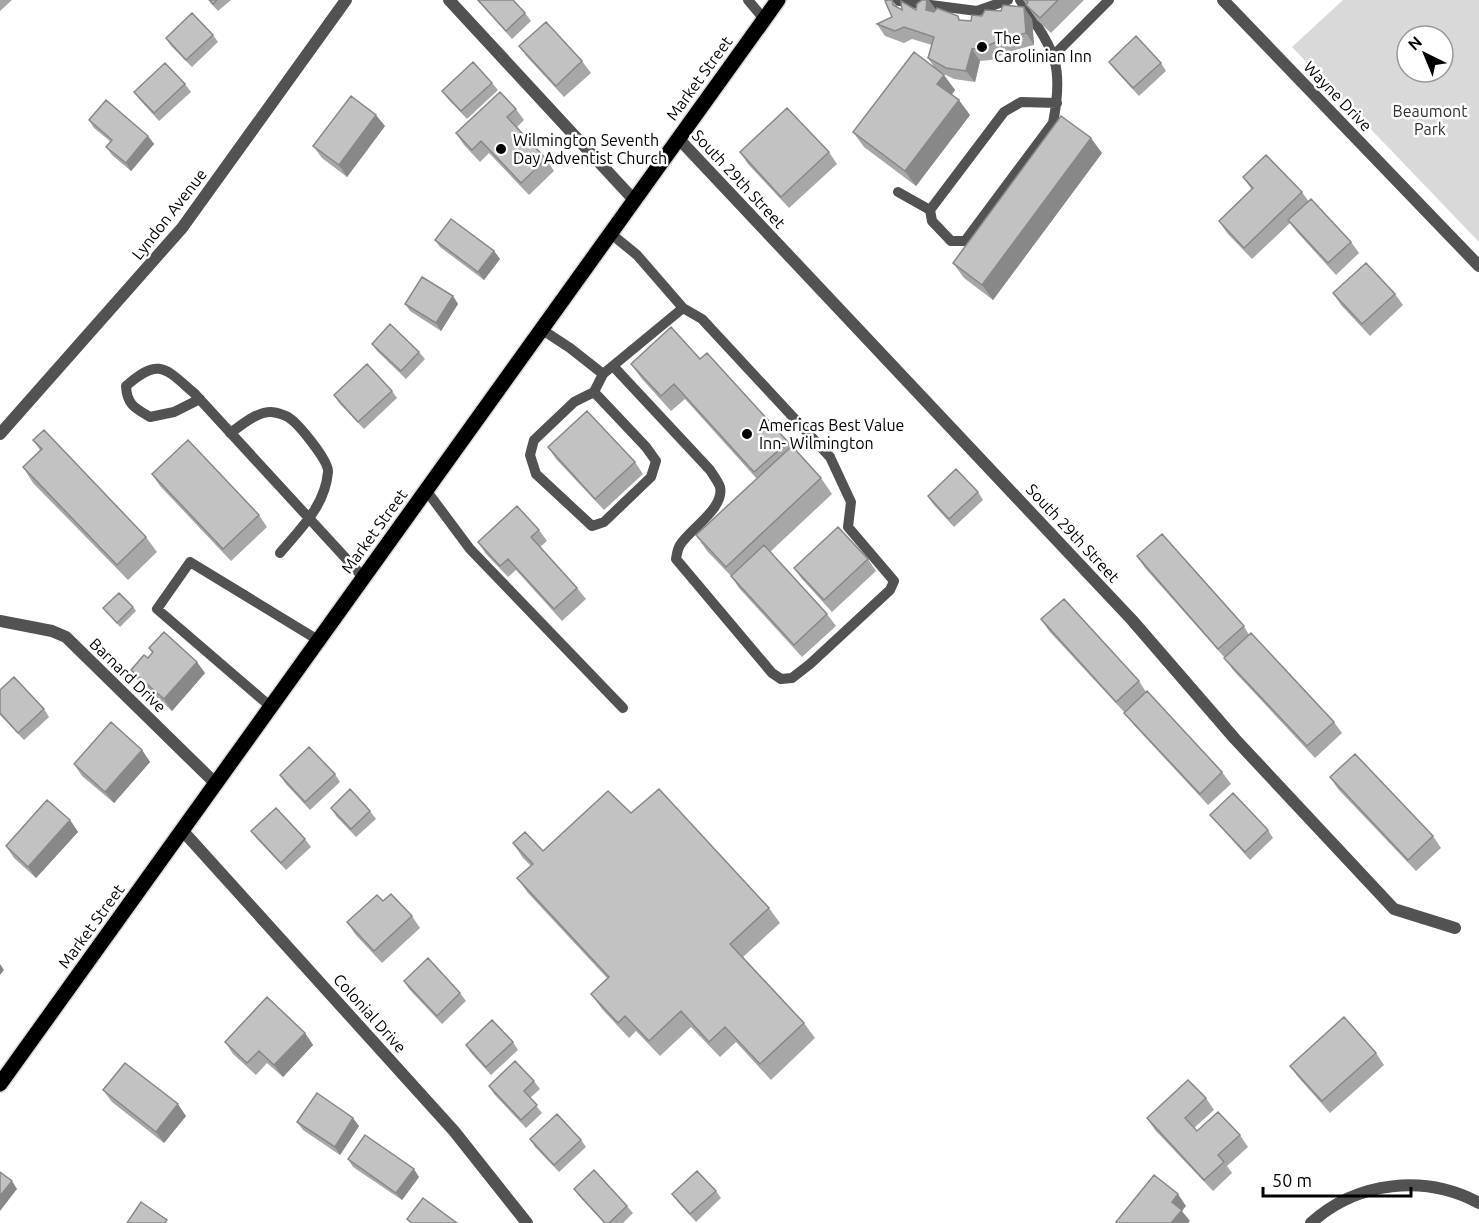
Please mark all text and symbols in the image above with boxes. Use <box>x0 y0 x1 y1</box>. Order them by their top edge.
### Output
north arrow <box>1395 24 1455 84</box>
place label: The Carolinian Inn <box>994 29 1092 65</box>
street label: Market Street <box>662 32 736 124</box>
text: N <box>1404 32 1425 54</box>
marker: The Carolinian Inn <box>975 40 989 54</box>
street label: Wayne Drive <box>1300 57 1376 135</box>
park label: Beaumont Park <box>1393 102 1468 138</box>
street label: South 29th Street <box>689 126 790 232</box>
place label: Wilmington Seventh Day Adventist Church <box>513 131 667 167</box>
marker: Wilmington Seventh Day Adventist Church <box>494 142 508 156</box>
street label: Lyndon Avenue <box>128 165 210 263</box>
place label: Americas Best Value Inn- Wilmington <box>759 416 904 452</box>
marker: Americas Best Value Inn- Wilmington <box>740 427 754 441</box>
street label: South 29th Street <box>1023 480 1124 586</box>
street label: Market Street <box>337 485 411 577</box>
street label: Barnard Drive <box>86 634 170 716</box>
street label: Market Street <box>54 880 128 972</box>
street label: Colonial Drive <box>330 970 410 1056</box>
scale bar <box>1263 1160 1412 1198</box>
text: 50 m <box>1272 1170 1312 1190</box>

